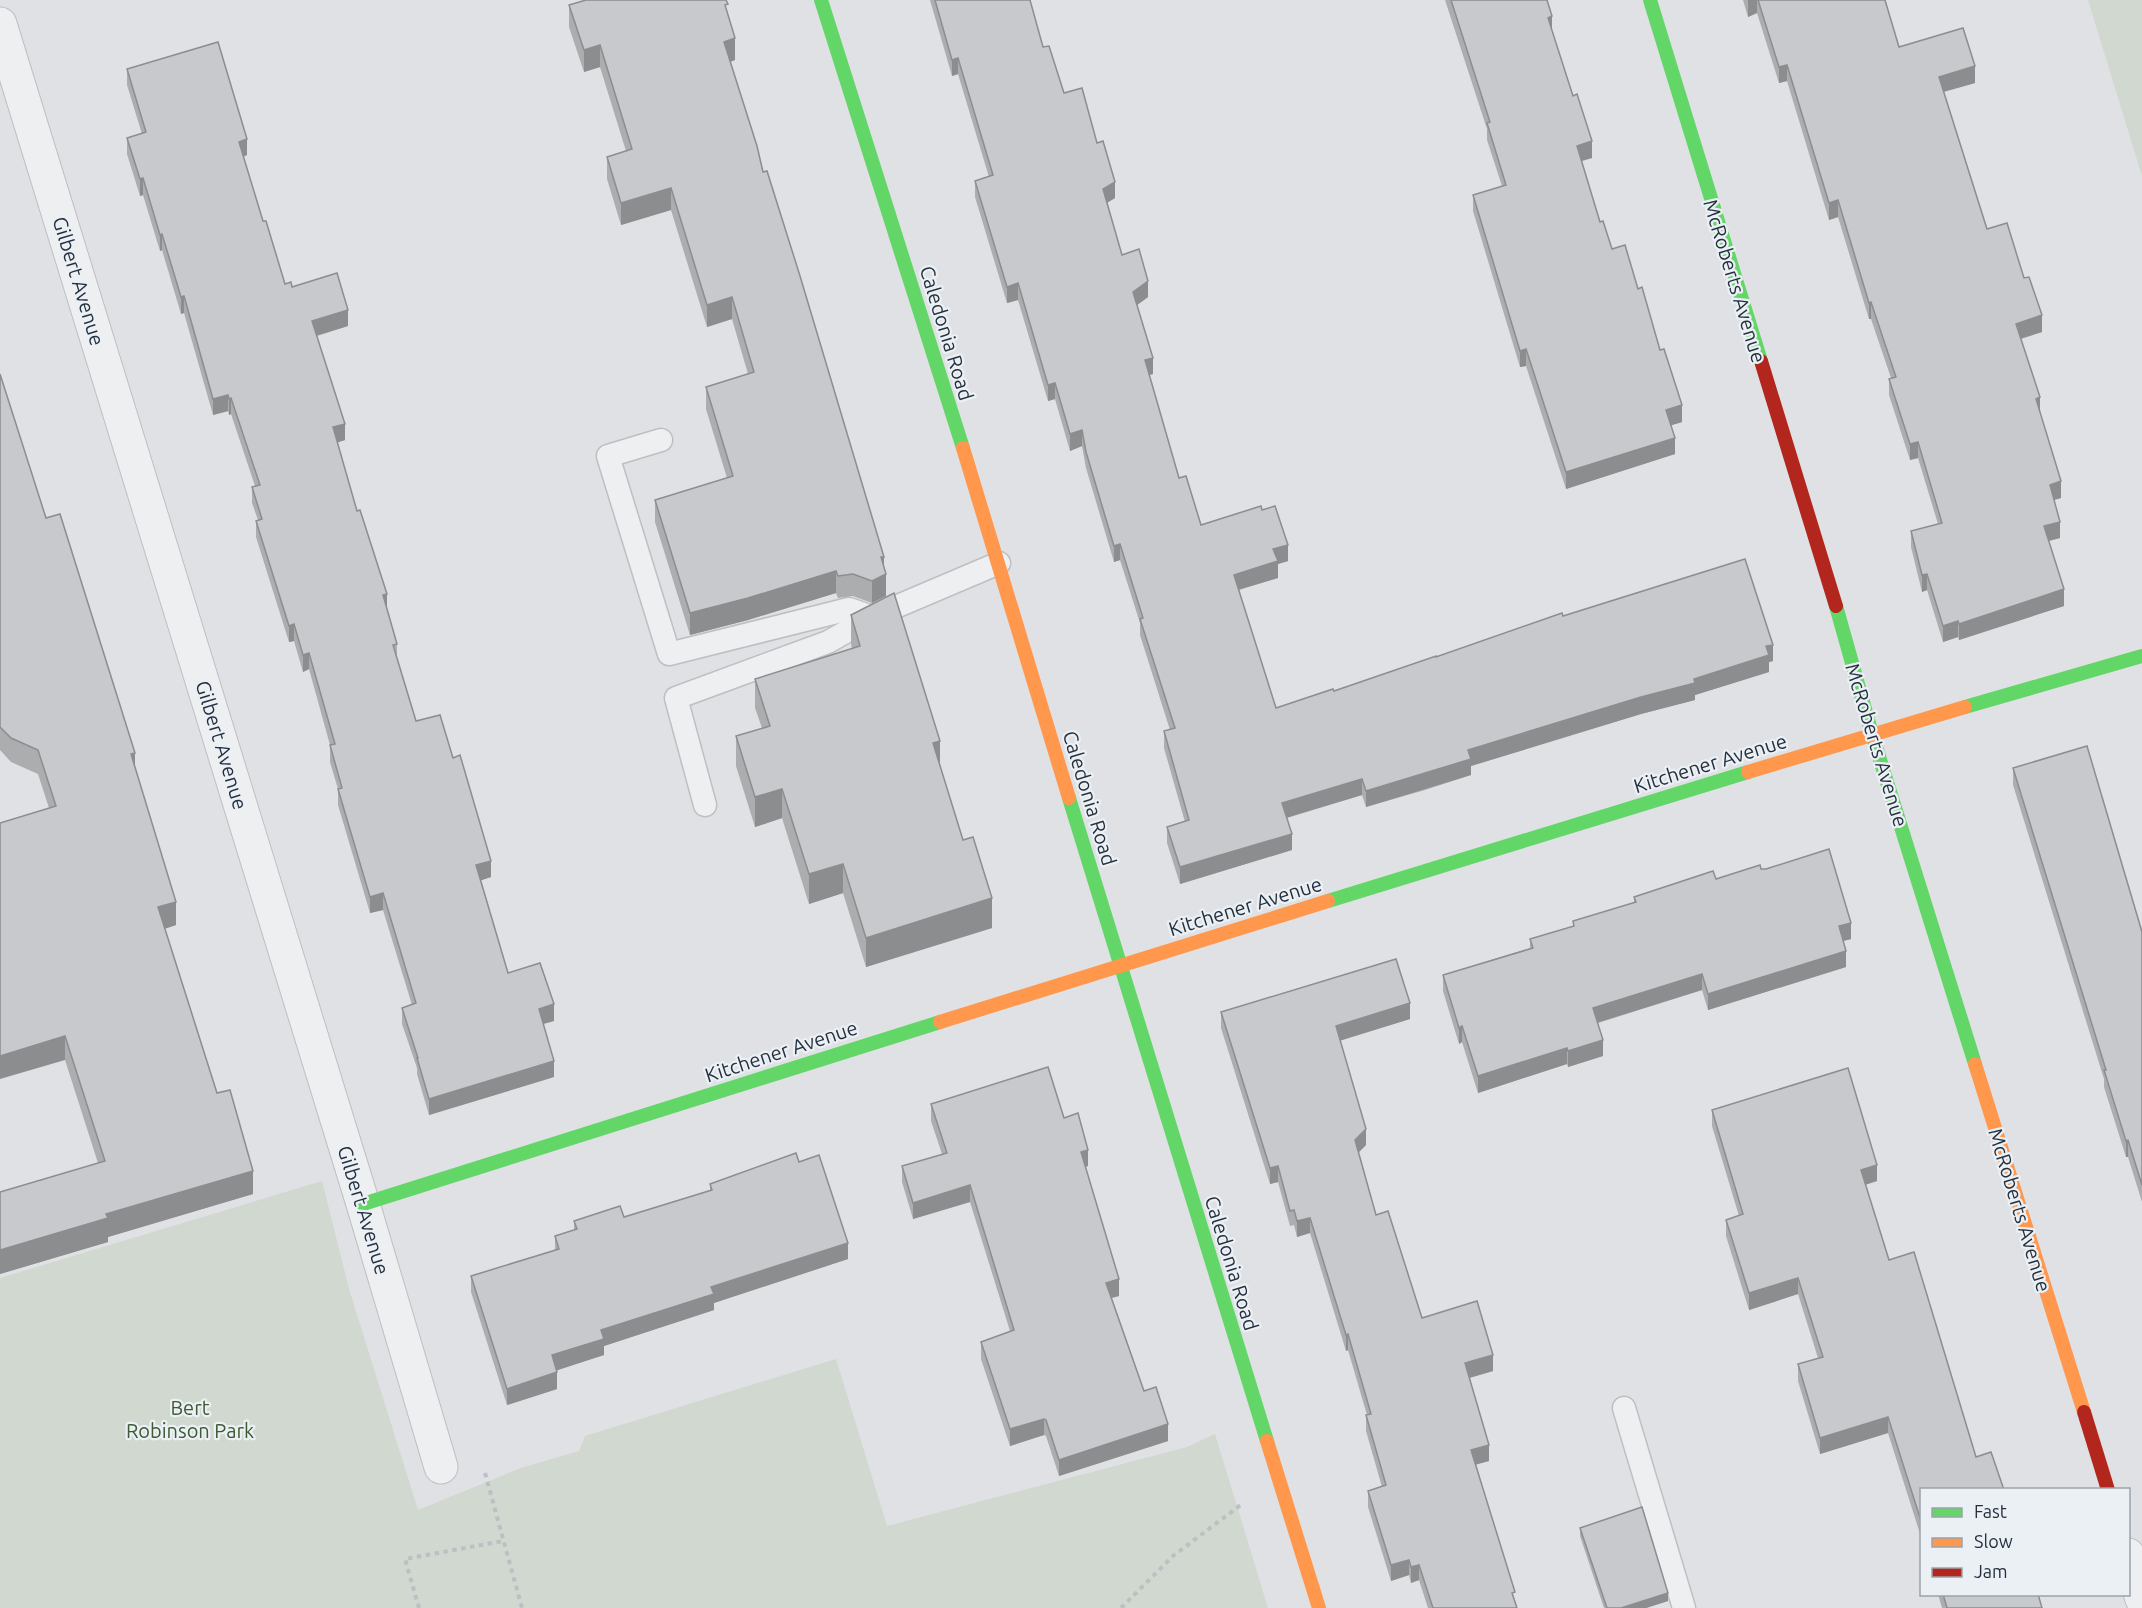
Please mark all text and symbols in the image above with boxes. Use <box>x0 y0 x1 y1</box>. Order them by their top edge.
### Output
street label: McRoberts Avenue <box>1699 197 1771 365</box>
street label: Gilbert Avenue <box>48 214 110 348</box>
street label: Caledonia Road <box>916 263 978 403</box>
street label: McRoberts Avenue <box>1841 661 1913 829</box>
street label: Gilbert Avenue <box>191 678 253 812</box>
street label: Caledonia Road <box>1059 728 1121 868</box>
street label: Kitchener Avenue <box>1631 729 1789 797</box>
street label: Kitchener Avenue <box>1166 872 1324 940</box>
street label: Kitchener Avenue <box>702 1015 860 1087</box>
street label: McRoberts Avenue <box>1984 1126 2056 1294</box>
street label: Gilbert Avenue <box>333 1143 395 1277</box>
street label: Caledonia Road <box>1201 1193 1263 1333</box>
park label: Bert Robinson Park <box>126 1396 254 1442</box>
legend <box>1920 1488 2130 1596</box>
text: Fast <box>1974 1501 2007 1521</box>
text: Slow <box>1974 1531 2013 1551</box>
text: Jam <box>1974 1561 2008 1581</box>

